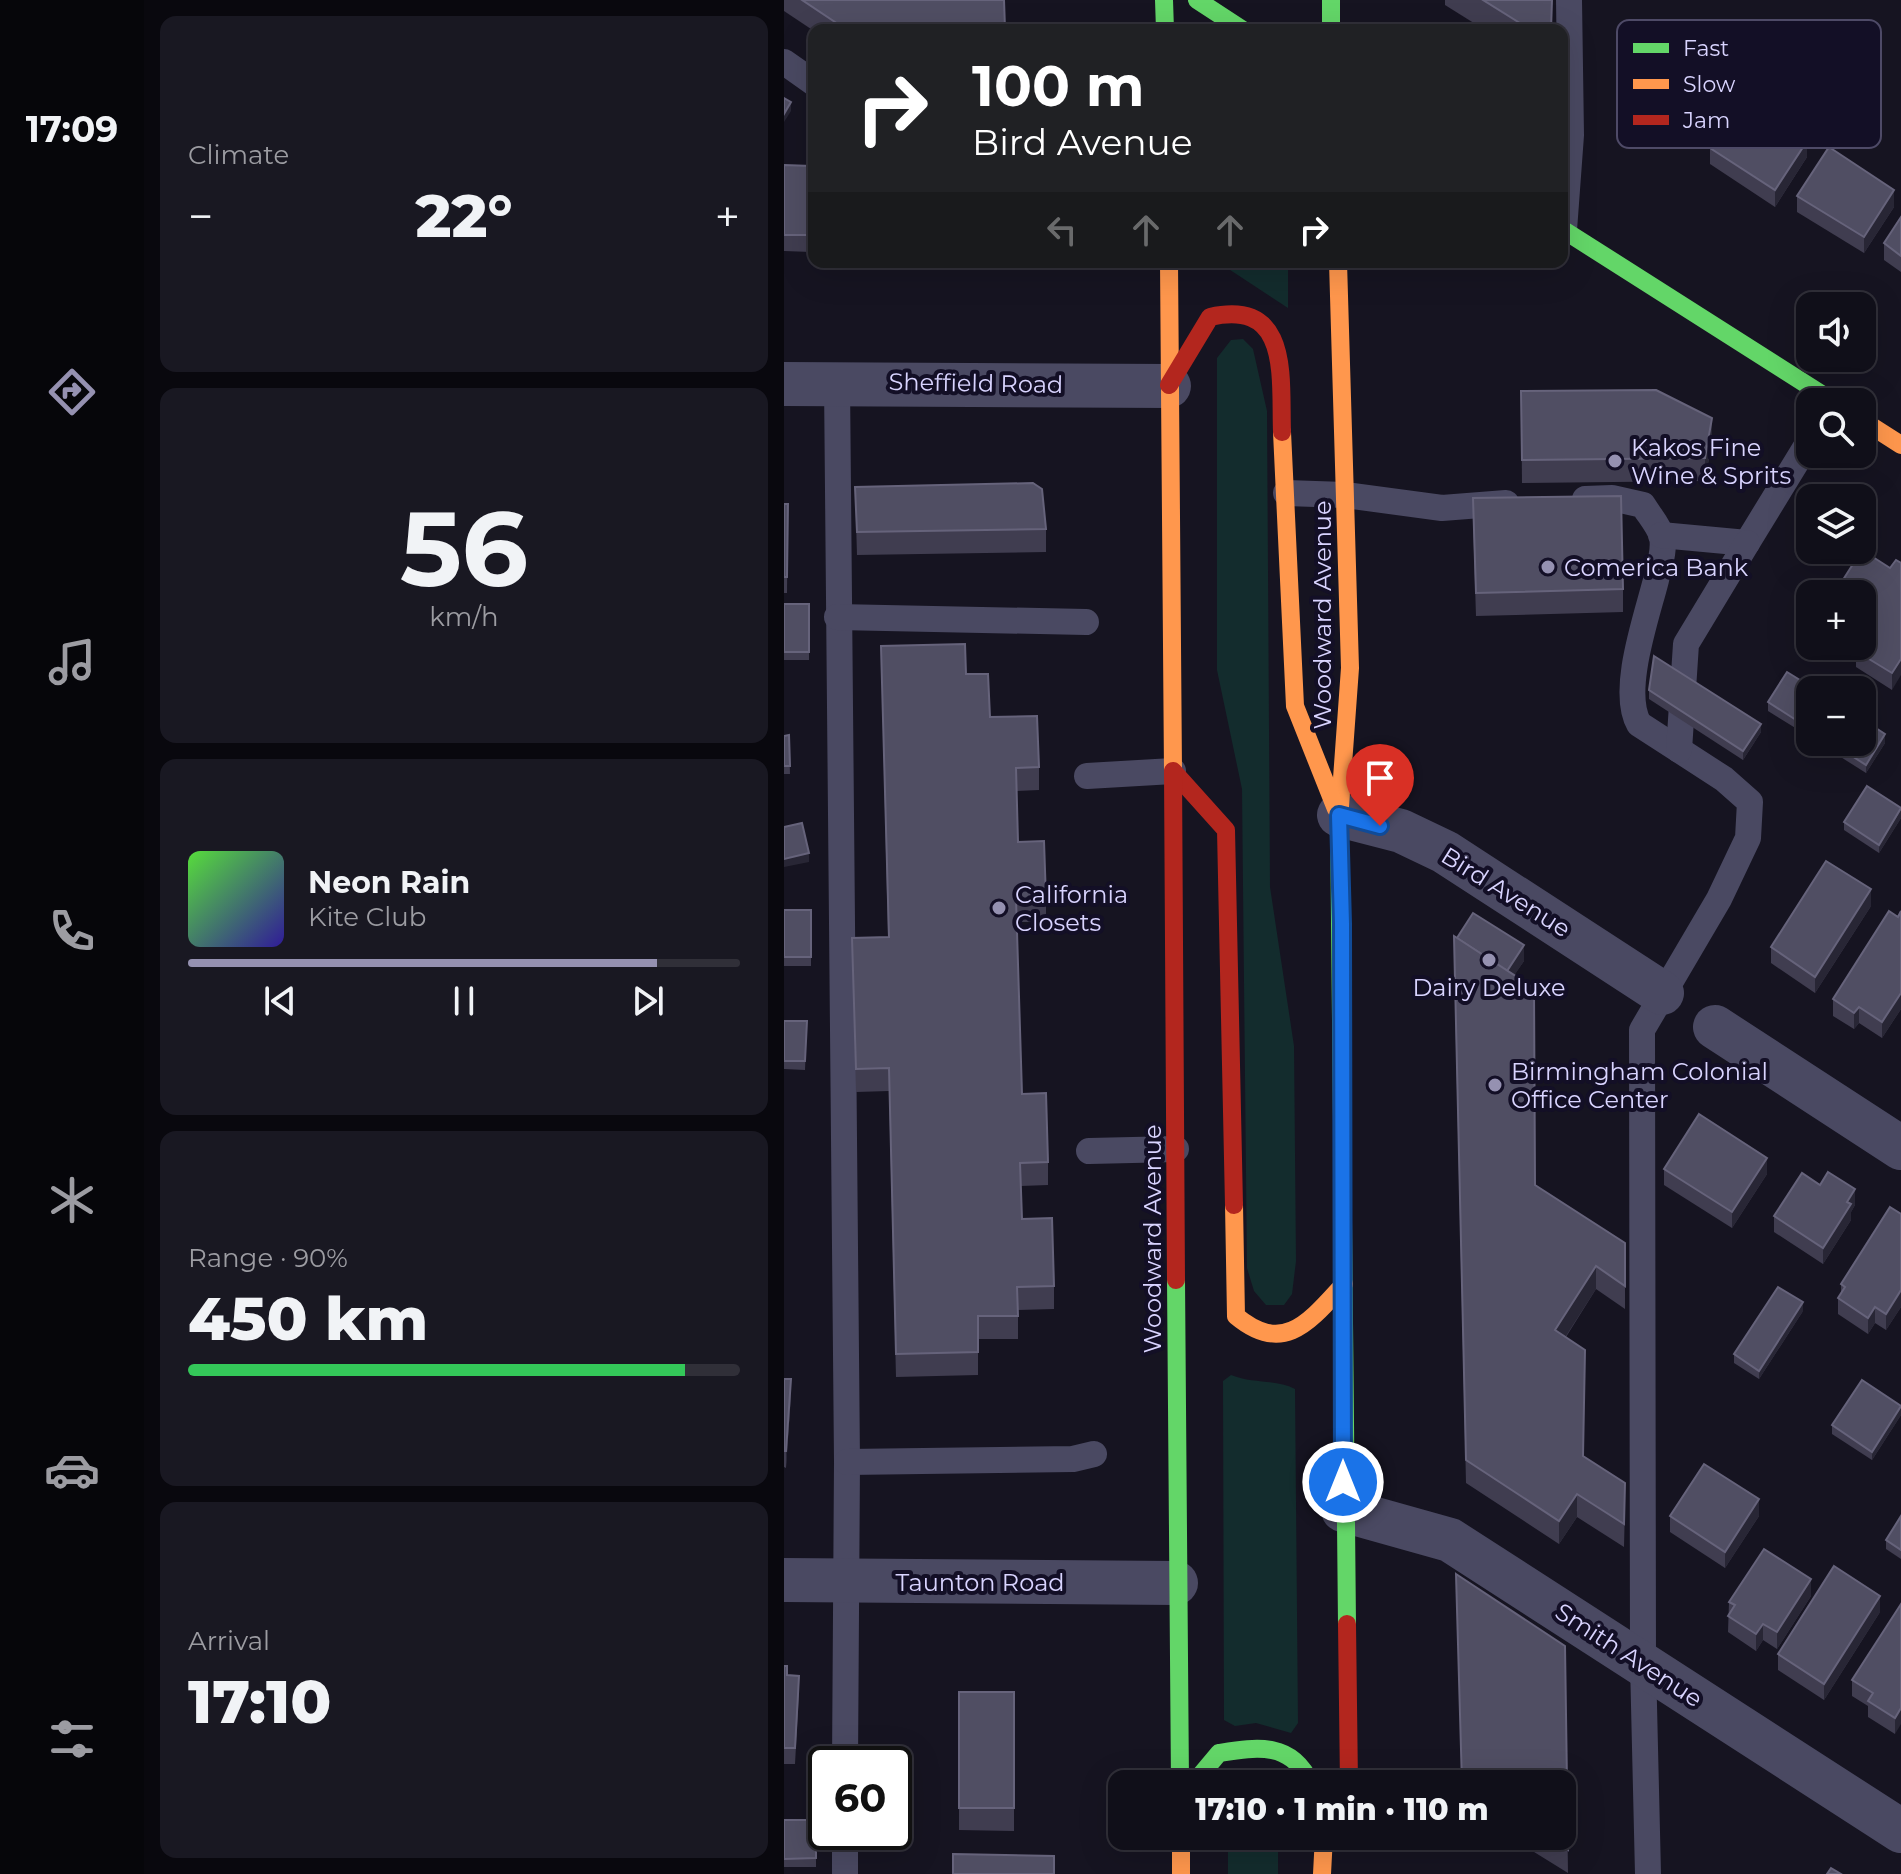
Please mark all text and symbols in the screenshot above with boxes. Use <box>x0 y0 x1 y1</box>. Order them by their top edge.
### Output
legend <box>1617 20 1881 148</box>
text: Fast <box>1683 35 1729 62</box>
text: 100 m <box>972 52 1145 120</box>
icon: right <box>840 56 944 160</box>
text: Slow <box>1683 71 1736 98</box>
text: 17:09 <box>26 107 118 151</box>
text: Jam <box>1682 107 1730 134</box>
text: Bird Avenue <box>972 120 1193 164</box>
text: Climate <box>188 139 289 171</box>
text: 22° <box>416 179 512 252</box>
text: − <box>188 189 213 243</box>
text: + <box>715 189 740 243</box>
icon: left <box>1040 208 1084 252</box>
icon: ahead <box>1124 208 1168 252</box>
icon: ahead <box>1208 208 1252 252</box>
icon: right <box>1292 208 1336 252</box>
map controls <box>1796 292 1876 756</box>
button: sound <box>1796 292 1876 372</box>
icon: directions <box>44 364 100 420</box>
street label: Sheffield Road <box>889 367 1063 399</box>
button: search <box>1796 388 1876 468</box>
place label: Kakos Fine Wine & Sprits <box>1631 433 1791 490</box>
marker: Kakos Fine Wine & Sprits <box>1606 452 1624 470</box>
button: layers <box>1796 484 1876 564</box>
text: 56 <box>400 485 528 612</box>
street label: Woodward Avenue <box>1308 501 1337 729</box>
place label: Comerica Bank <box>1564 553 1749 582</box>
marker: Comerica Bank <box>1539 558 1557 576</box>
button: + <box>1796 580 1876 660</box>
text: km/h <box>429 601 499 633</box>
icon: music <box>44 634 100 690</box>
button: − <box>1796 676 1876 756</box>
pin <box>1346 744 1414 826</box>
icon: arrive <box>1358 756 1402 800</box>
street label: Bird Avenue <box>1436 841 1576 943</box>
text: Neon Rain <box>308 864 470 901</box>
place label: California Closets <box>1015 880 1128 937</box>
marker: California Closets <box>990 899 1008 917</box>
text: Kite Club <box>308 901 426 933</box>
icon: phone <box>44 903 100 959</box>
marker: Dairy Deluxe <box>1480 951 1498 969</box>
place label: Dairy Deluxe <box>1412 973 1566 1002</box>
icon: previous <box>258 979 302 1023</box>
icon: pause <box>442 979 486 1023</box>
icon: next <box>626 979 670 1023</box>
place label: Birmingham Colonial Office Center <box>1511 1057 1768 1114</box>
marker: Birmingham Colonial Office Center <box>1486 1076 1504 1094</box>
street label: Woodward Avenue <box>1138 1125 1167 1353</box>
icon: climate <box>44 1172 100 1228</box>
text: Range · 90% <box>188 1242 348 1274</box>
text: 450 km <box>188 1282 428 1355</box>
position arrow <box>1301 1440 1385 1524</box>
icon: car <box>44 1442 100 1498</box>
street label: Taunton Road <box>895 1568 1065 1597</box>
street label: Smith Avenue <box>1550 1597 1708 1713</box>
text: Arrival <box>188 1625 270 1657</box>
text: 17:10 <box>188 1665 331 1738</box>
icon: filters <box>44 1711 100 1767</box>
speed limit sign: 60 <box>808 1746 912 1850</box>
text: 17:10 · 1 min · 110 m <box>1195 1791 1489 1828</box>

